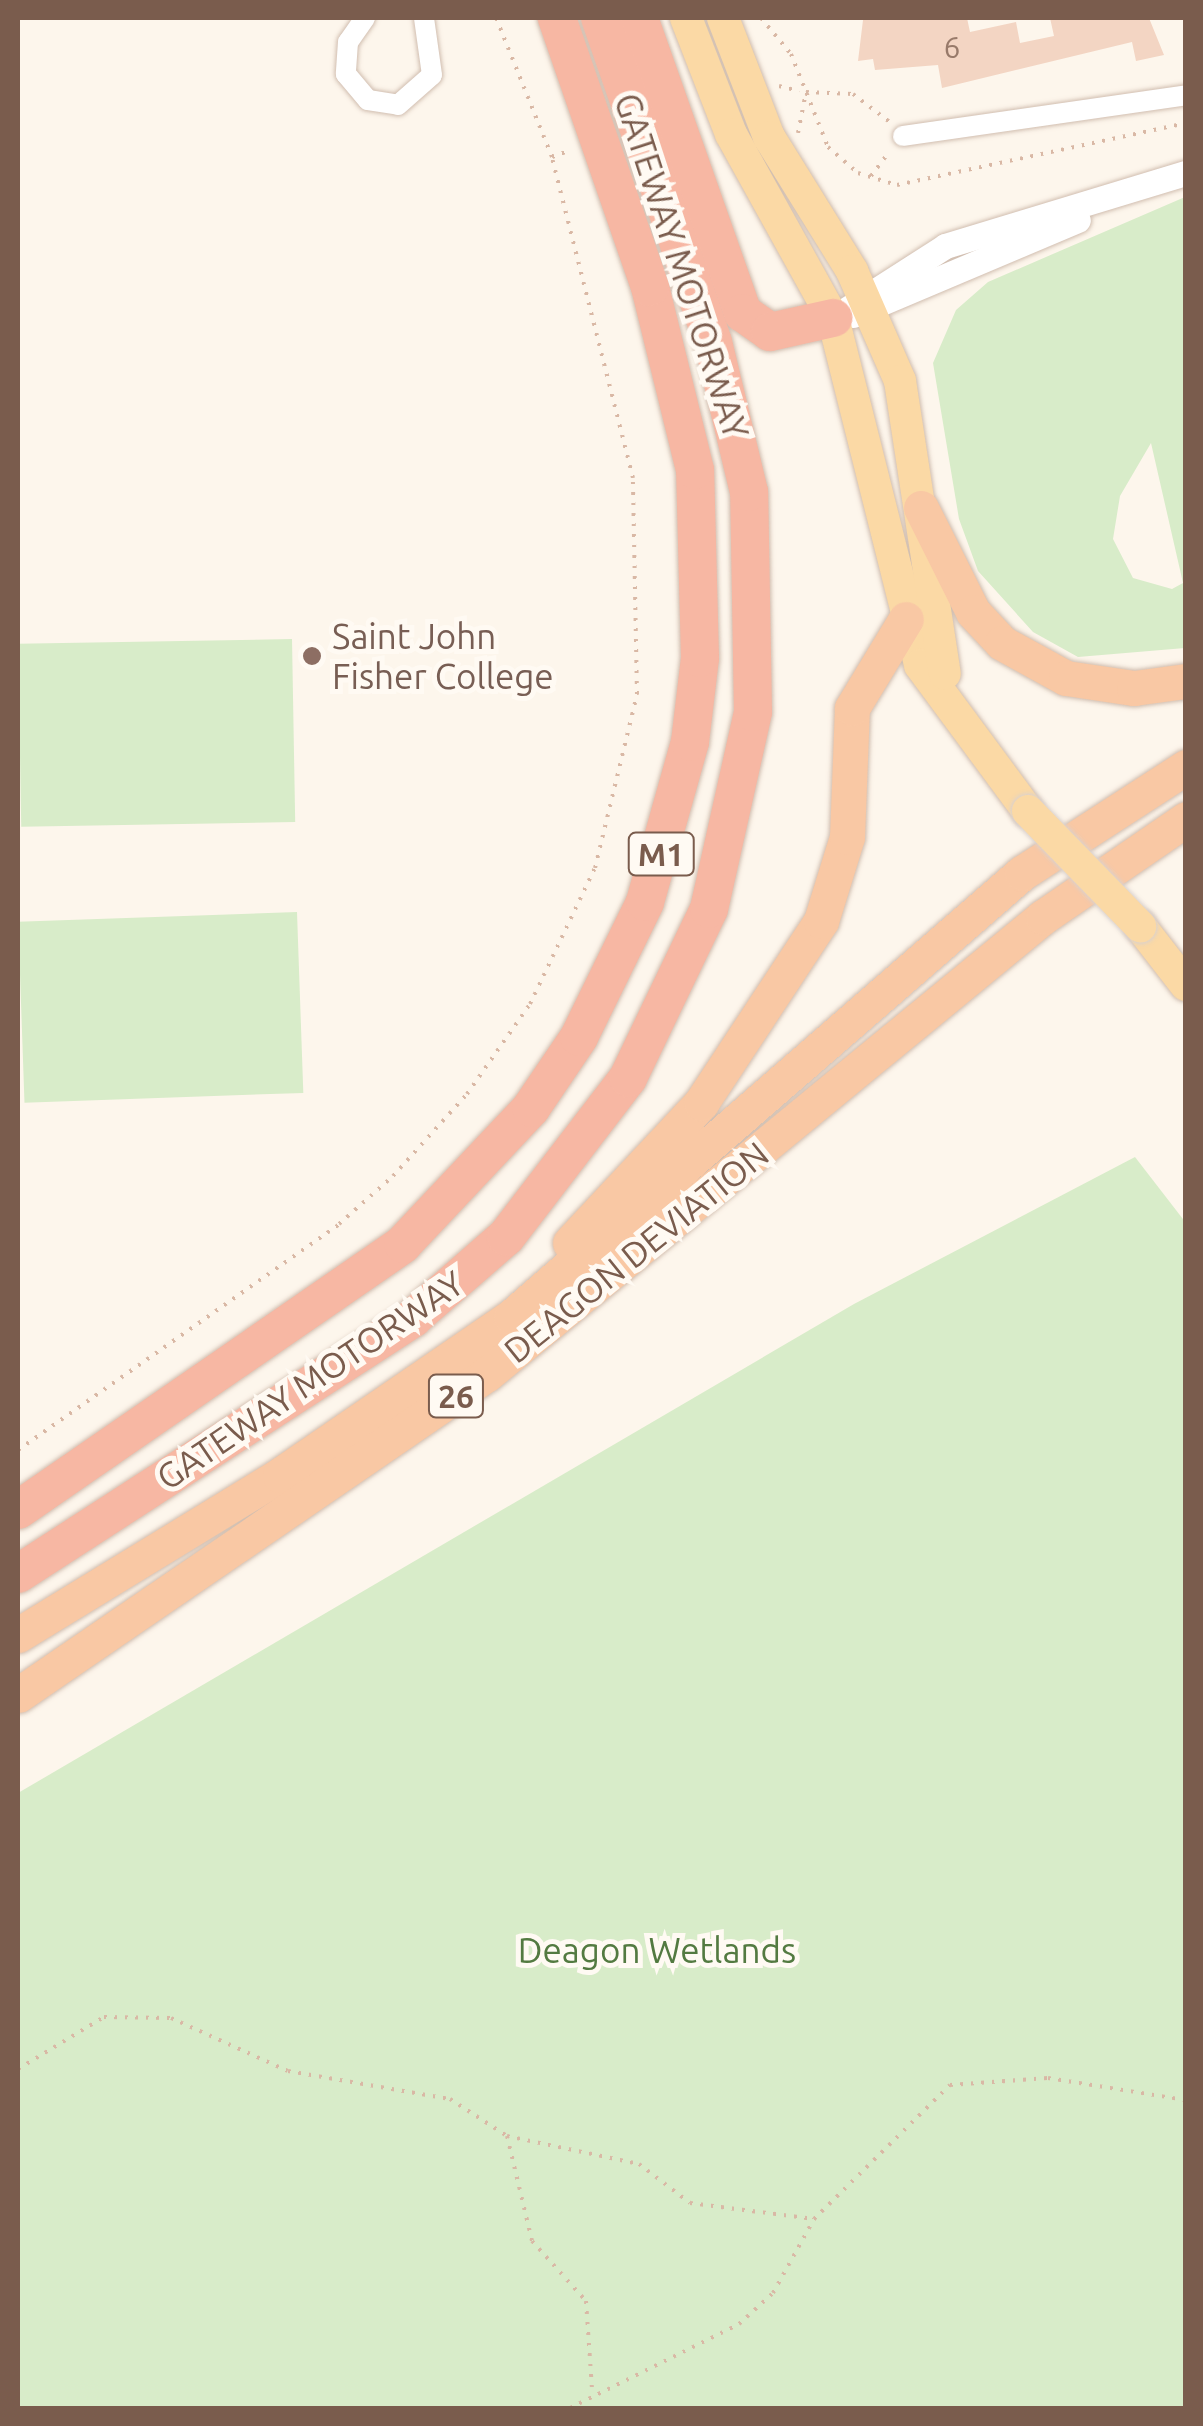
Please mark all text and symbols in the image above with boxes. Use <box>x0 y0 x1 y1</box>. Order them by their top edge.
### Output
house number: 6 <box>944 29 960 65</box>
street label: GATEWAY MOTORWAY <box>606 88 758 444</box>
place label: Saint John Fisher College <box>332 615 554 697</box>
marker: Saint John Fisher College <box>301 645 323 667</box>
road number: M1 <box>626 827 696 881</box>
street label: DEAGON DEVIATION <box>495 1133 777 1371</box>
street label: GATEWAY MOTORWAY <box>149 1262 471 1498</box>
road number: 26 <box>426 1369 486 1423</box>
park label: Deagon Wetlands <box>518 1929 796 1971</box>

